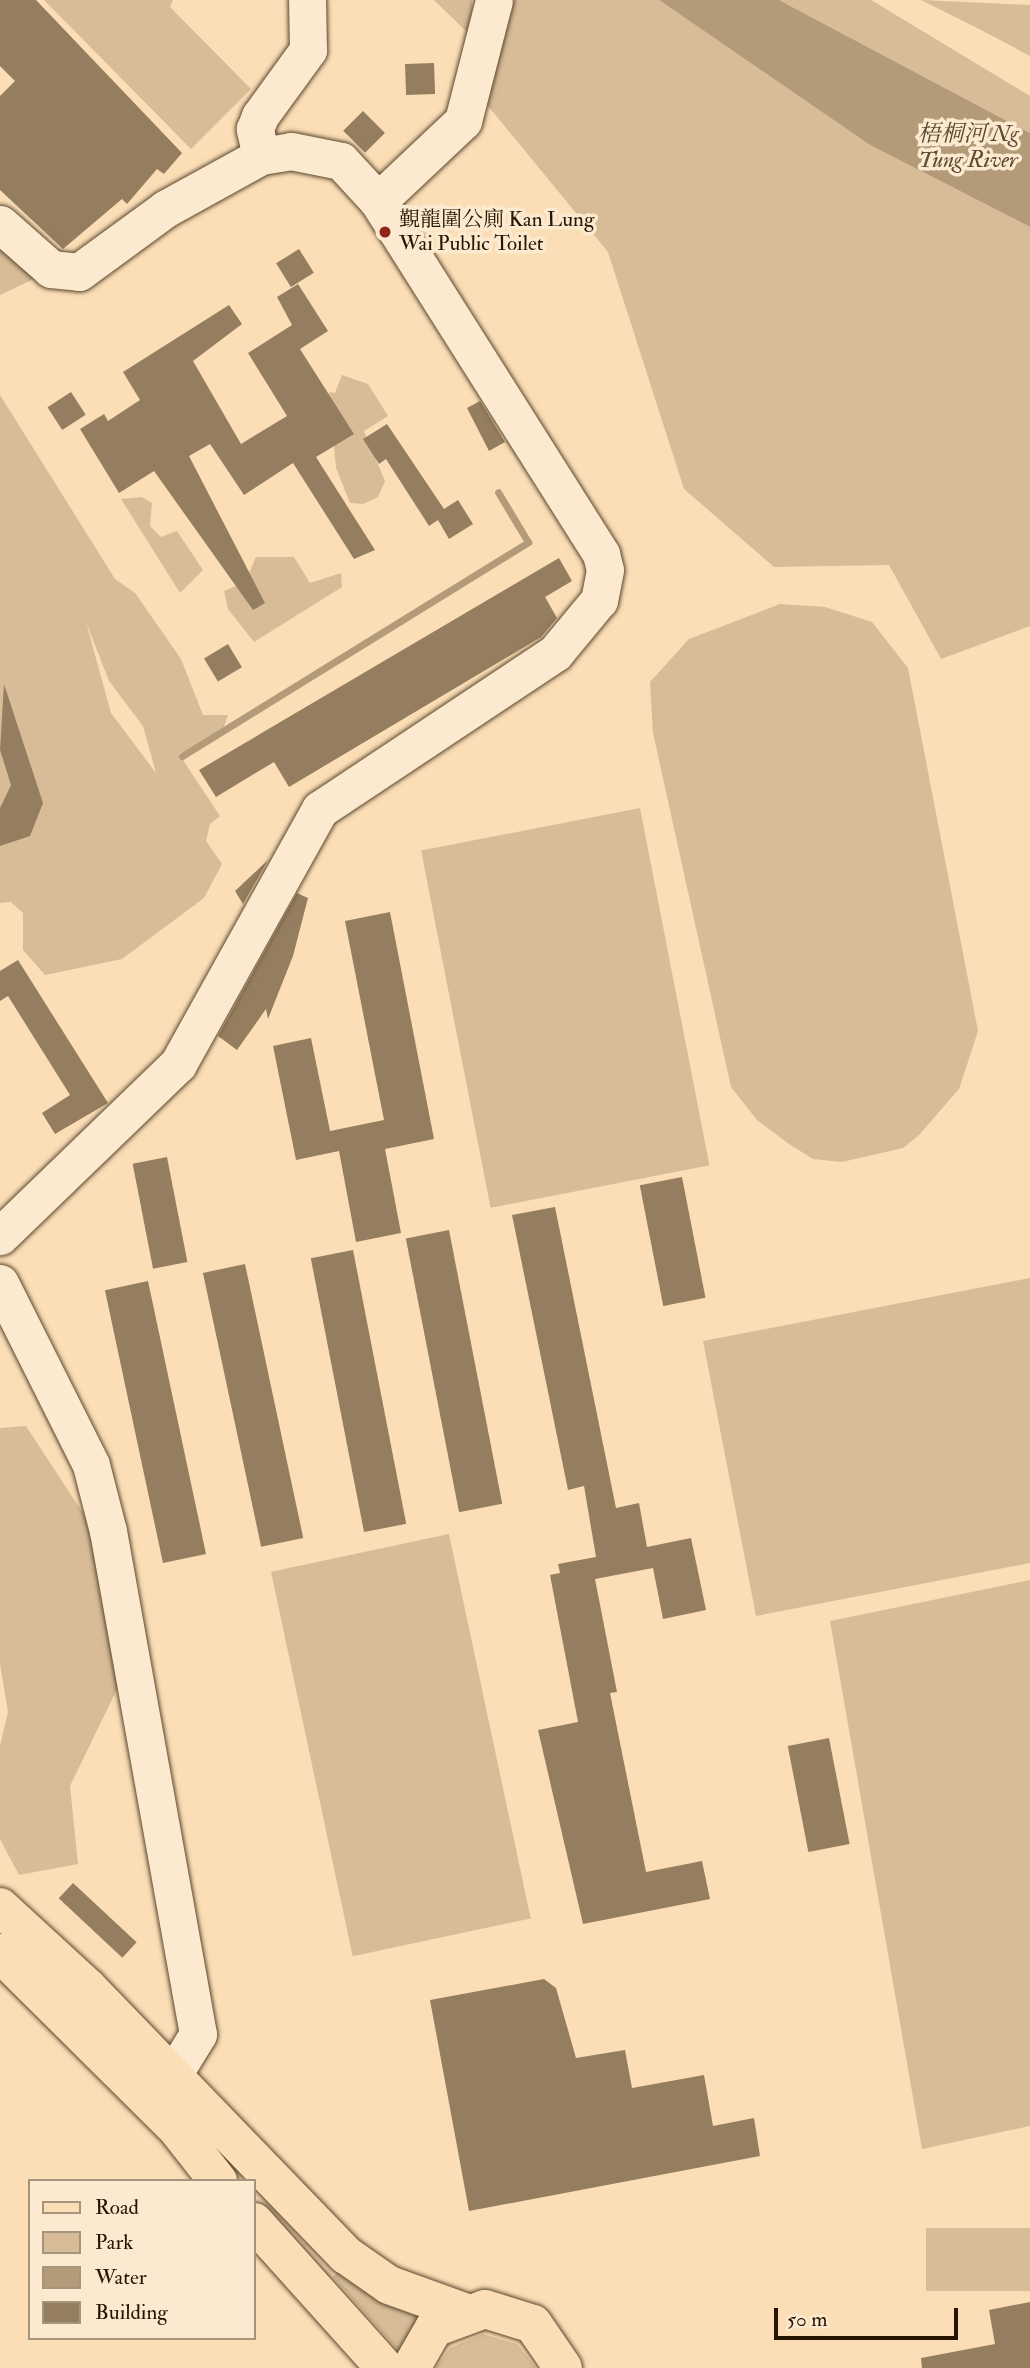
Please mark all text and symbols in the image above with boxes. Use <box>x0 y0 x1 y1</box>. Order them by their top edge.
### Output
water label: 梧桐河 Ng Tung River <box>917 120 1019 174</box>
place label: 覲龍圍公廁 Kan Lung Wai Public Toilet <box>399 207 594 257</box>
marker: 覲龍圍公廁 Kan Lung Wai Public Toilet <box>377 224 393 240</box>
legend <box>28 2179 256 2340</box>
text: Road <box>95 2194 139 2221</box>
text: Park <box>95 2229 133 2256</box>
text: Water <box>95 2264 147 2291</box>
scale bar <box>778 2294 962 2338</box>
text: Building <box>95 2299 168 2326</box>
text: 50 m <box>787 2306 828 2333</box>

